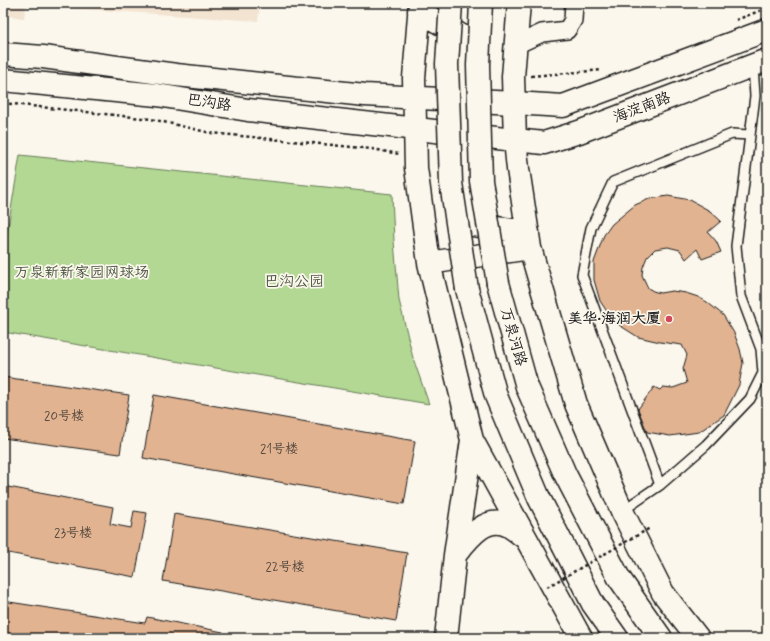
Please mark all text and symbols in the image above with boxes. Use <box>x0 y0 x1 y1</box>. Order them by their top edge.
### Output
street label: 海淀南路 <box>610 88 674 128</box>
street label: 巴沟路 <box>185 90 233 116</box>
park label: 万泉新新家园网球场 <box>14 263 150 283</box>
park label: 巴沟公园 <box>264 272 324 292</box>
street label: 万泉河路 <box>495 305 531 369</box>
place label: 美华·海润大厦 <box>568 309 661 329</box>
marker: 美华·海润大厦 <box>664 314 674 324</box>
house number: 20号楼 <box>44 408 84 425</box>
house number: 21号楼 <box>260 441 298 458</box>
house number: 23号楼 <box>54 525 92 542</box>
house number: 22号楼 <box>265 559 305 576</box>

